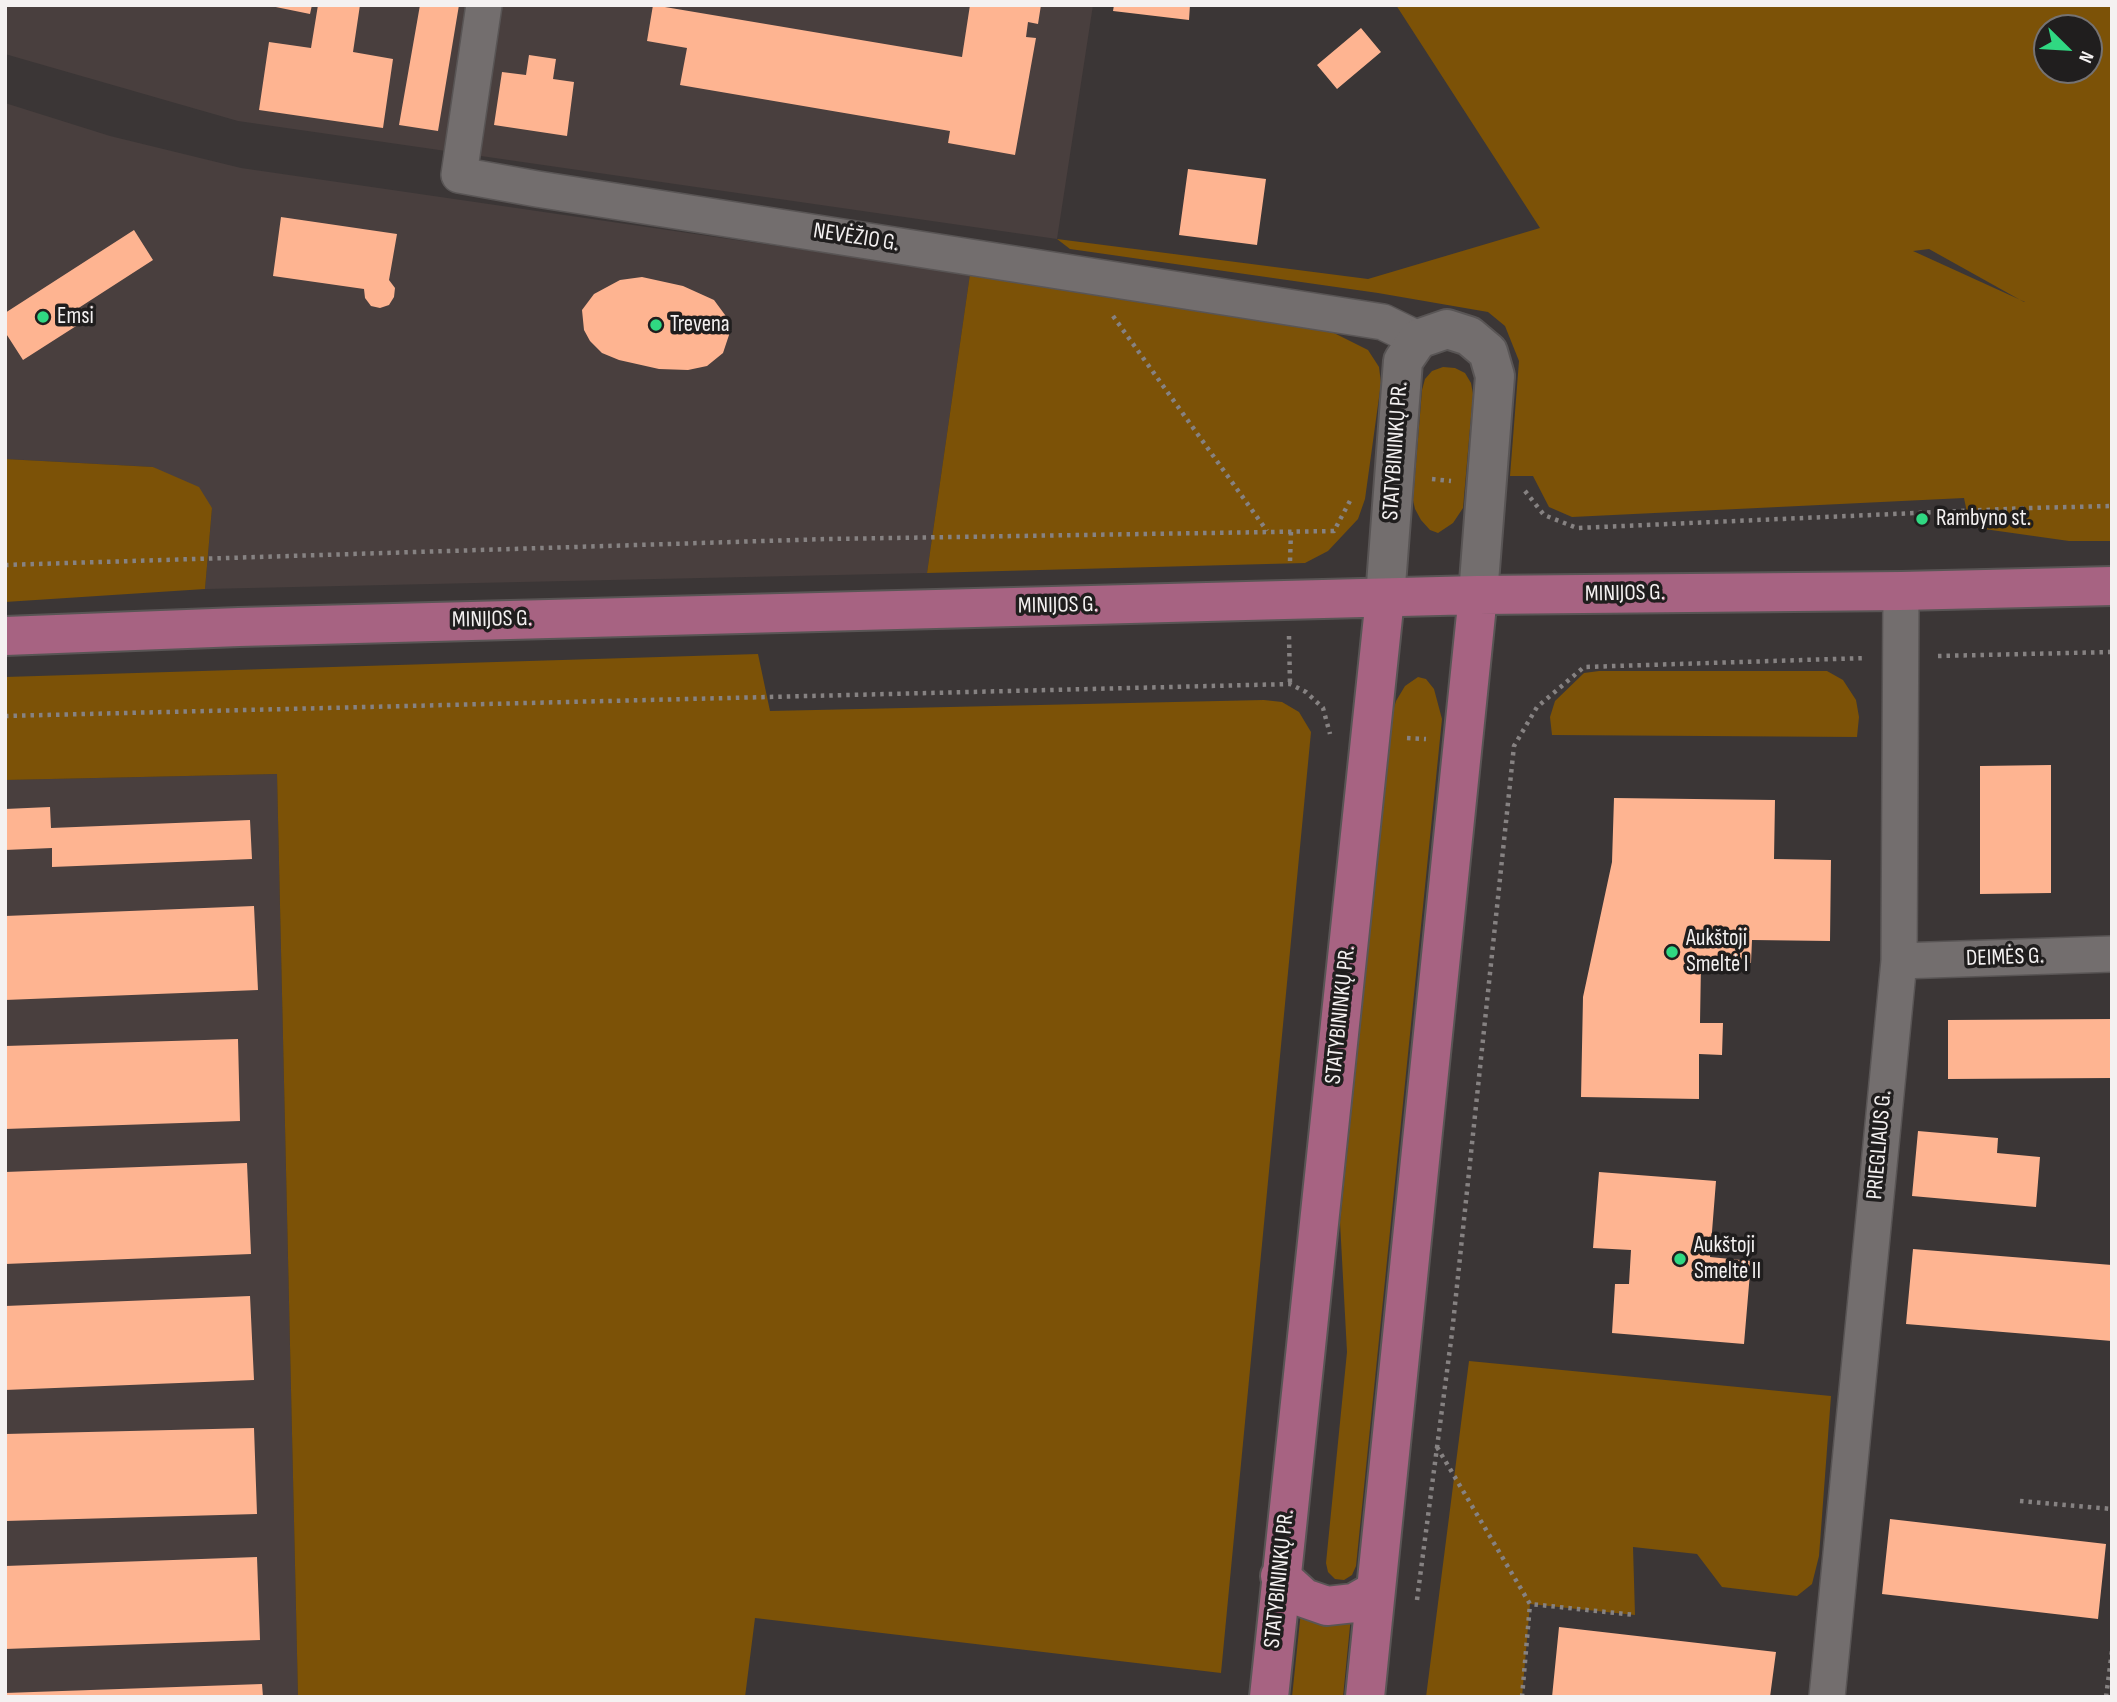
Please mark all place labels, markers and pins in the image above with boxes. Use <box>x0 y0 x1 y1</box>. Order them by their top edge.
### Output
place label: Emsi <box>57 303 94 331</box>
marker: Emsi <box>35 309 51 325</box>
place label: Trevena <box>670 311 730 339</box>
marker: Trevena <box>648 317 664 333</box>
place label: Rambyno st. <box>1936 505 2031 533</box>
marker: Rambyno st. <box>1914 511 1930 527</box>
place label: Aukštoji Smeltė I <box>1686 925 1749 979</box>
marker: Aukštoji Smeltė I <box>1664 944 1680 960</box>
place label: Aukštoji Smeltė II <box>1694 1232 1761 1286</box>
marker: Aukštoji Smeltė II <box>1672 1251 1688 1267</box>

